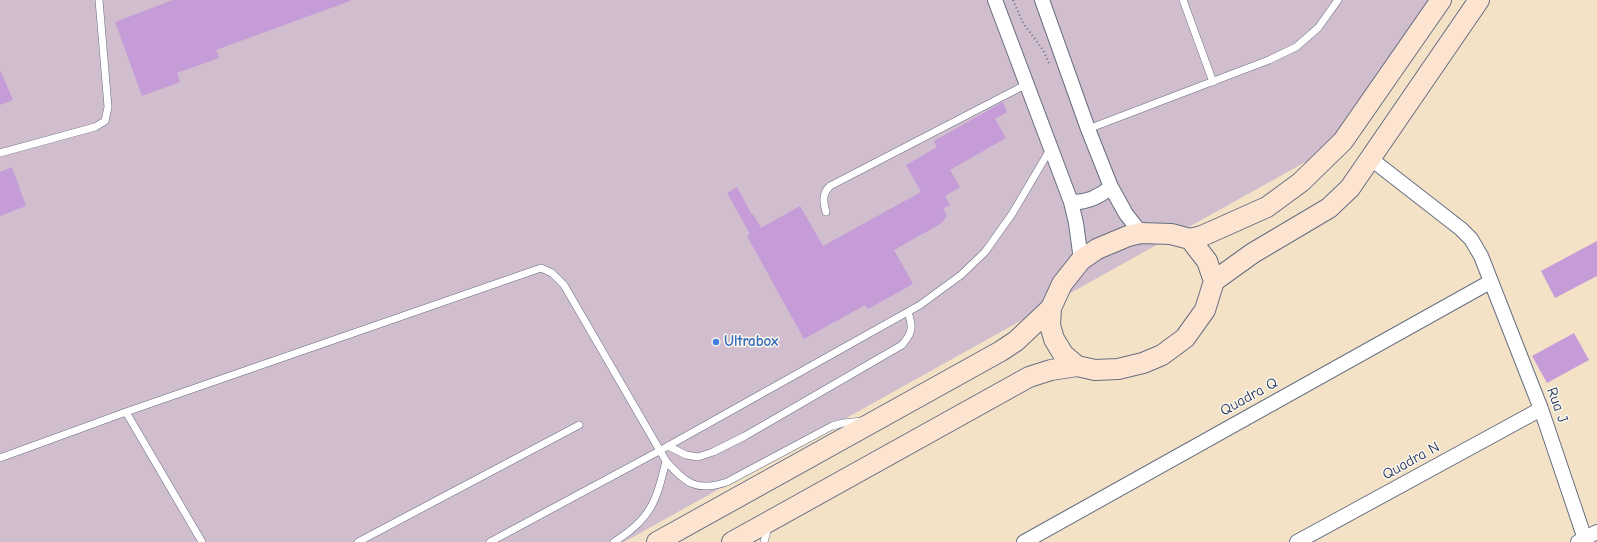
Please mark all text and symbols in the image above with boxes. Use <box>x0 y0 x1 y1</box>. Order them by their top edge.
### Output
place label: Ultrabox <box>724 333 778 351</box>
marker: Ultrabox <box>711 337 721 347</box>
street label: Quadra Q <box>1217 374 1281 420</box>
street label: Rua J <box>1542 385 1572 425</box>
street label: Quadra N <box>1379 438 1443 484</box>

